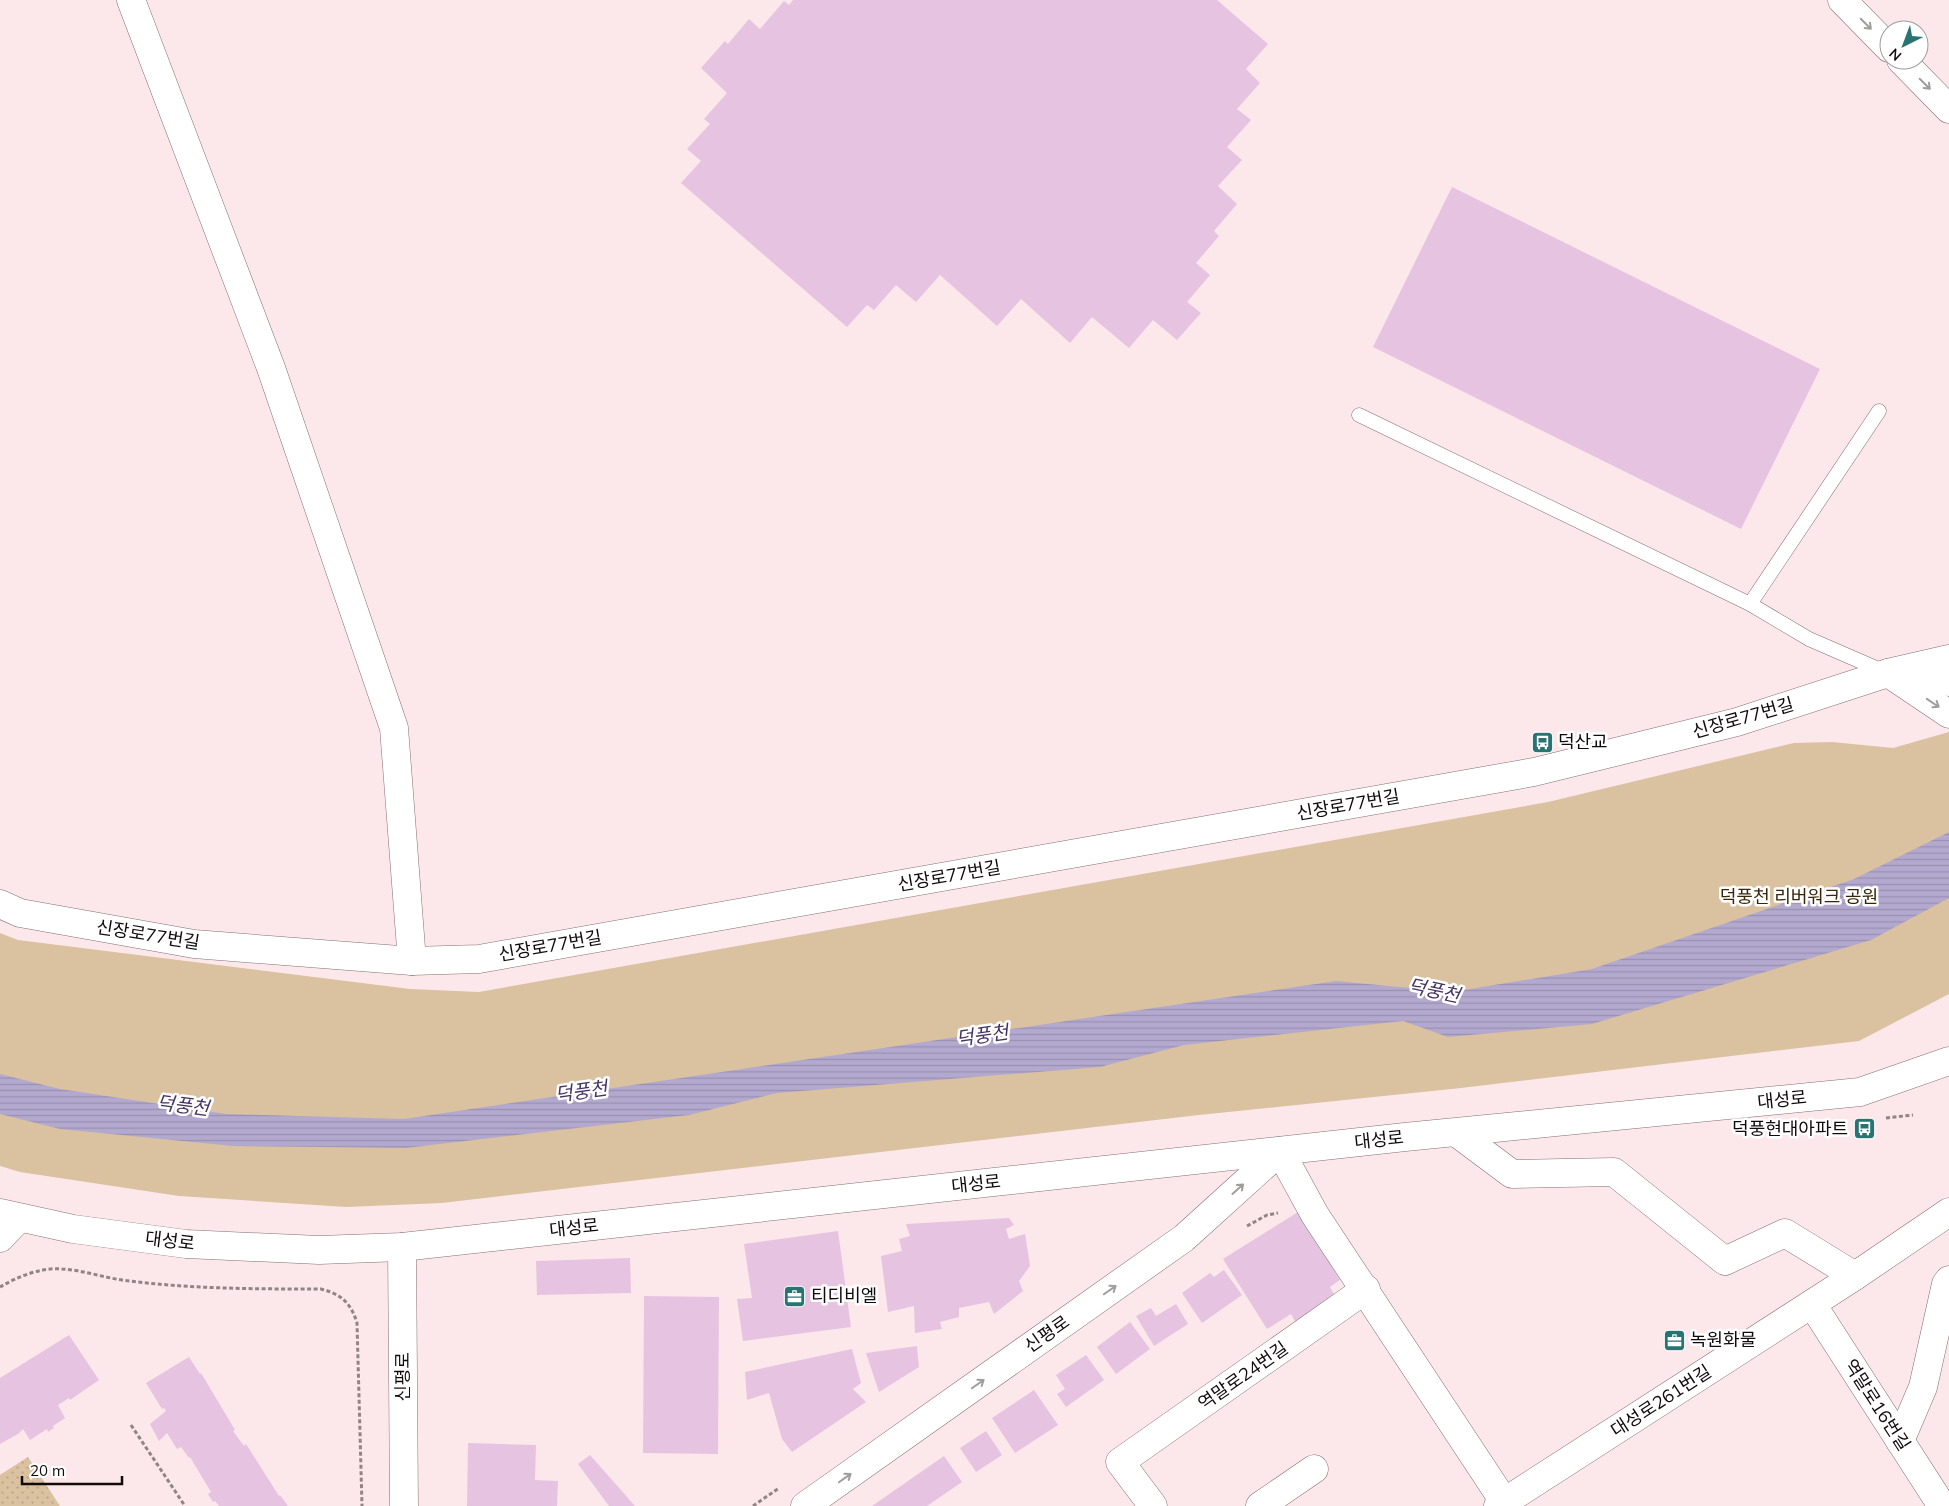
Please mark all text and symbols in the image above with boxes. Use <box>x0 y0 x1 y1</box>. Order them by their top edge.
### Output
one-way arrow <box>1859 18 1872 30</box>
north arrow <box>1879 20 1929 70</box>
text: N <box>1885 44 1905 65</box>
one-way arrow <box>1919 78 1931 91</box>
street label: 신장로77번길 <box>1690 692 1796 743</box>
one-way arrow <box>1926 698 1940 709</box>
bus stop icon: 덕산교 <box>1530 730 1554 754</box>
place label: 덕산교 <box>1558 730 1608 753</box>
street label: 신장로77번길 <box>1295 784 1401 825</box>
street label: 신장로77번길 <box>896 855 1002 896</box>
park label: 덕풍천 리버워크 공원 <box>1720 885 1878 908</box>
street label: 신장로77번길 <box>95 915 201 954</box>
street label: 신장로77번길 <box>497 925 603 966</box>
water label: 덕풍천 <box>1406 973 1464 1008</box>
water label: 덕풍천 <box>954 1019 1011 1051</box>
water label: 덕풍천 <box>553 1075 610 1107</box>
street label: 대성로 <box>1756 1085 1808 1114</box>
water label: 덕풍천 <box>156 1090 212 1120</box>
place label: 덕풍현대아파트 <box>1732 1117 1848 1140</box>
bus stop icon: 덕풍현대아파트 <box>1852 1117 1876 1141</box>
street label: 대성로 <box>1353 1125 1405 1154</box>
street label: 대성로 <box>950 1169 1002 1198</box>
one-way arrow <box>1231 1183 1244 1195</box>
street label: 대성로 <box>548 1213 600 1242</box>
street label: 대성로 <box>144 1226 196 1255</box>
office icon: 티디비엘 <box>783 1284 807 1308</box>
place label: 티디비엘 <box>811 1284 877 1307</box>
one-way arrow <box>1103 1285 1117 1295</box>
street label: 신평로 <box>1020 1310 1074 1357</box>
office icon: 녹원화물 <box>1662 1328 1686 1352</box>
place label: 녹원화물 <box>1690 1328 1756 1351</box>
street label: 역말로24번길 <box>1193 1336 1292 1415</box>
street label: 신평로 <box>391 1352 414 1402</box>
street label: 역말로16번길 <box>1839 1355 1915 1455</box>
street label: 대성로261번길 <box>1606 1360 1715 1442</box>
one-way arrow <box>971 1379 985 1389</box>
scale bar <box>22 1454 122 1486</box>
text: 20 m <box>30 1461 65 1480</box>
one-way arrow <box>838 1473 852 1483</box>

